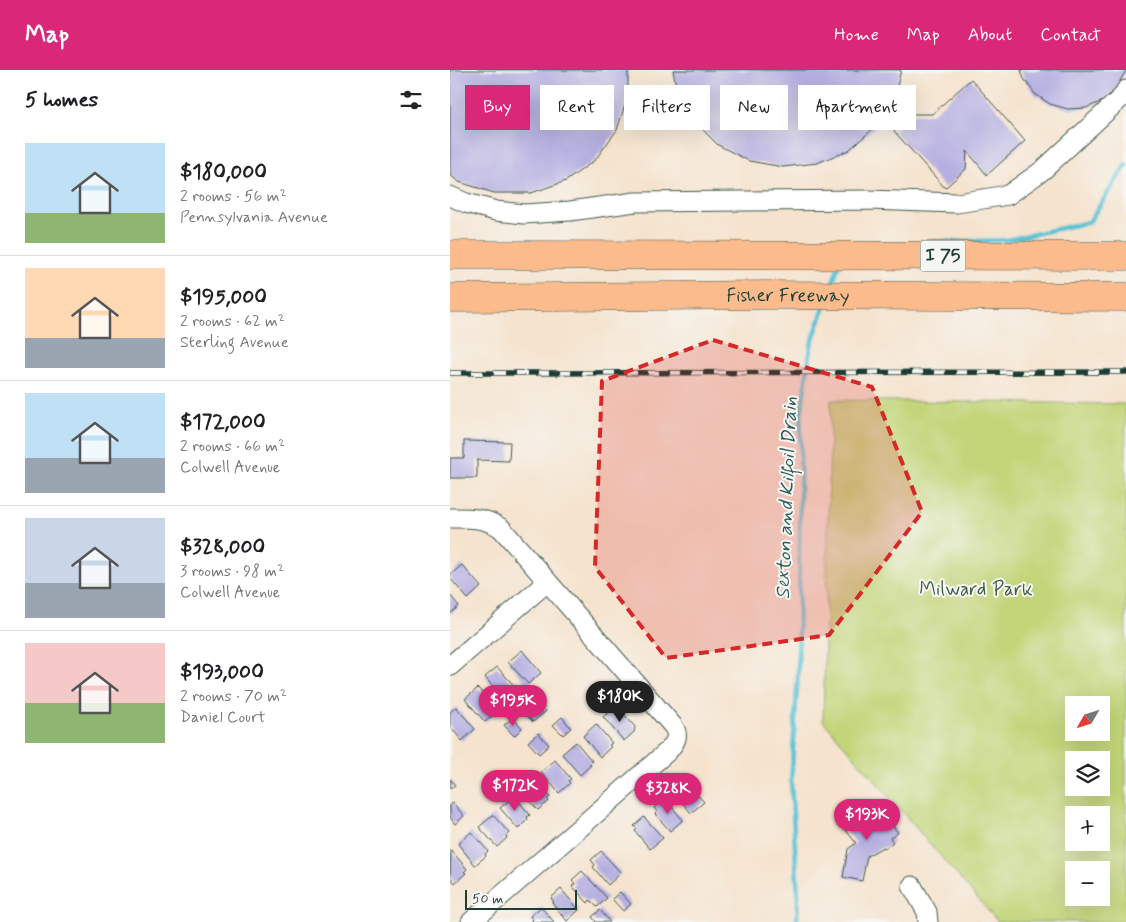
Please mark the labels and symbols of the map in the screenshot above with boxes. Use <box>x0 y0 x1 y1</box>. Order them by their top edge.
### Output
road number: I 75 <box>920 240 966 272</box>
street label: Fisher Freeway <box>726 282 850 308</box>
water label: Sexton and Kilfoil Drain <box>770 396 805 600</box>
park label: Milward Park <box>919 577 1033 602</box>
pin: $180K <box>585 680 655 723</box>
pin: $195K <box>478 684 548 727</box>
north arrow <box>1065 696 1110 741</box>
pin: $172K <box>480 770 550 812</box>
pin: $328K <box>633 772 703 815</box>
pin: $193K <box>832 798 902 841</box>
scale bar <box>465 887 578 910</box>

